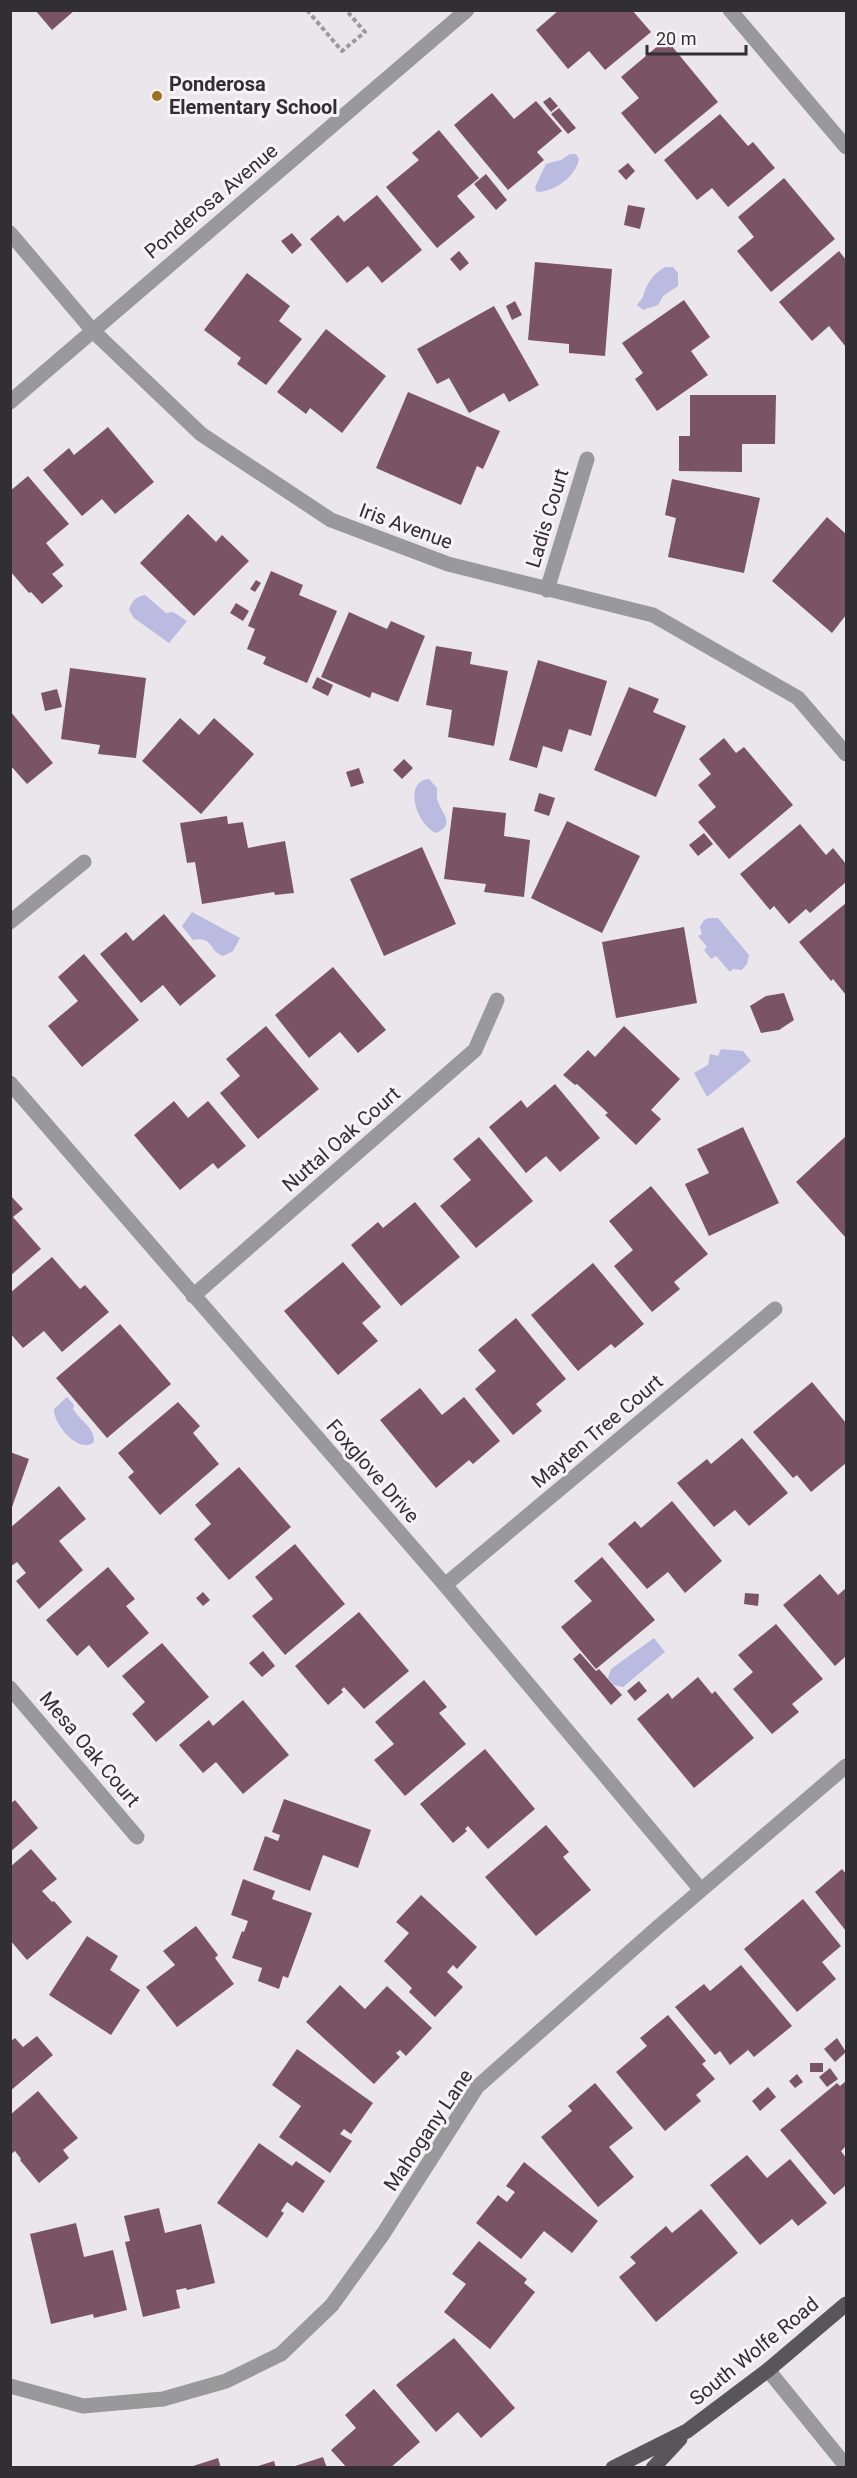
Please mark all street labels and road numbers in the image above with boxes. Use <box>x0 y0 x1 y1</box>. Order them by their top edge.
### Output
street label: Ponderosa Avenue <box>140 138 282 264</box>
street label: Ladis Court <box>521 466 573 570</box>
street label: Iris Avenue <box>356 498 456 554</box>
street label: Nuttal Oak Court <box>277 1081 405 1197</box>
street label: Mayten Tree Court <box>527 1369 667 1493</box>
street label: Foxglove Drive <box>322 1414 424 1528</box>
street label: Mesa Oak Court <box>35 1686 145 1812</box>
street label: Mahogany Lane <box>378 2065 478 2195</box>
street label: South Wolfe Road <box>685 2292 823 2410</box>

